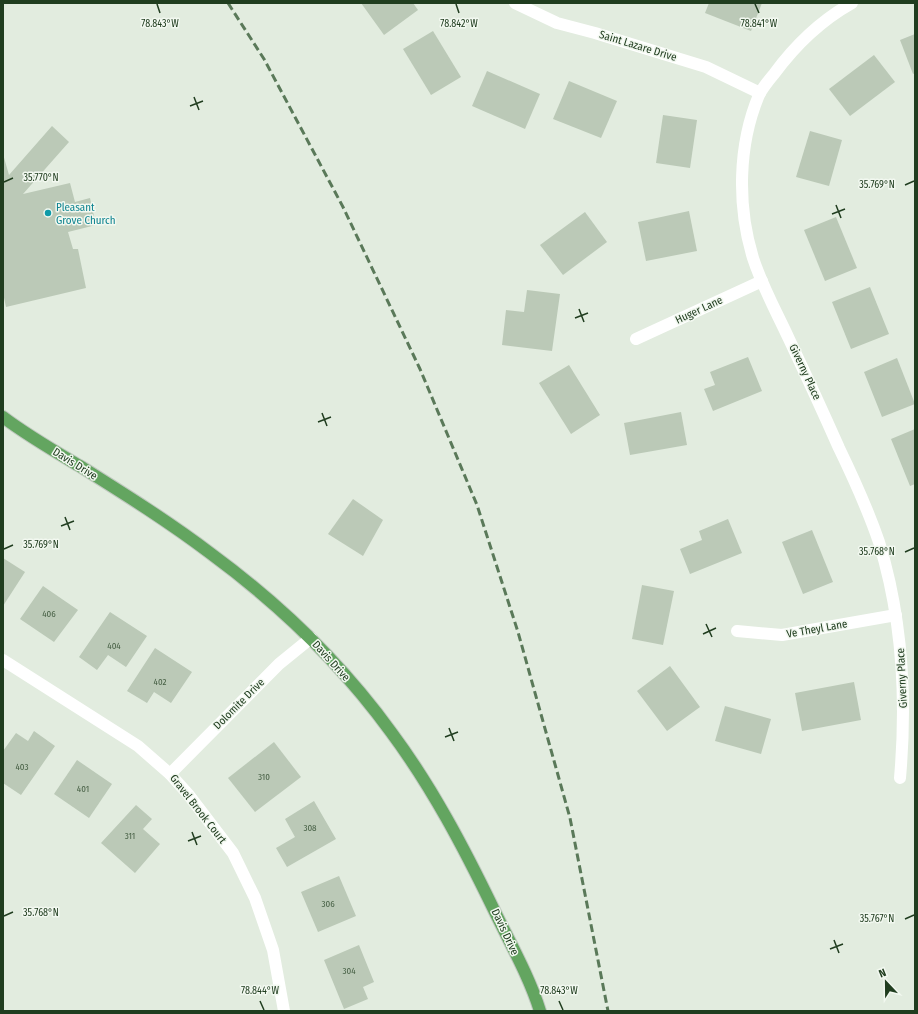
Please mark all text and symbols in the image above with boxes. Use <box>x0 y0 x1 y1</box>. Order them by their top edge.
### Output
text: 78.843°W <box>141 18 179 30</box>
text: 78.842°W <box>440 18 478 30</box>
text: 78.841°W <box>741 18 778 30</box>
street label: Saint Lazare Drive <box>598 28 678 64</box>
text: 35.770°N <box>23 172 59 184</box>
text: 35.769°N <box>859 179 895 191</box>
place label: Pleasant Grove Church <box>56 201 116 227</box>
marker: Pleasant Grove Church <box>43 208 53 218</box>
street label: Huger Lane <box>673 293 725 327</box>
street label: Giverny Place <box>786 342 824 402</box>
street label: Davis Drive <box>50 445 100 483</box>
text: 35.769°N <box>23 539 59 551</box>
text: 35.768°N <box>859 546 895 558</box>
house number: 406 <box>42 609 56 619</box>
street label: Ve Theyl Lane <box>786 617 848 641</box>
street label: Davis Drive <box>310 638 352 684</box>
house number: 404 <box>107 641 121 651</box>
street label: Giverny Place <box>894 648 910 708</box>
street label: Dolomite Drive <box>211 676 267 732</box>
house number: 402 <box>154 677 166 687</box>
house number: 403 <box>15 762 29 772</box>
street label: Gravel Brook Court <box>167 772 229 846</box>
house number: 310 <box>258 772 270 782</box>
house number: 401 <box>77 784 89 794</box>
house number: 308 <box>303 823 317 833</box>
house number: 311 <box>125 831 135 841</box>
house number: 306 <box>321 899 335 909</box>
text: 35.768°N <box>23 907 59 919</box>
street label: Davis Drive <box>489 907 521 957</box>
text: 35.767°N <box>860 913 894 925</box>
north arrow <box>866 962 906 1002</box>
house number: 304 <box>342 966 356 976</box>
text: N <box>877 966 888 980</box>
text: 78.844°W <box>241 985 279 997</box>
text: 78.843°W <box>540 985 578 997</box>

